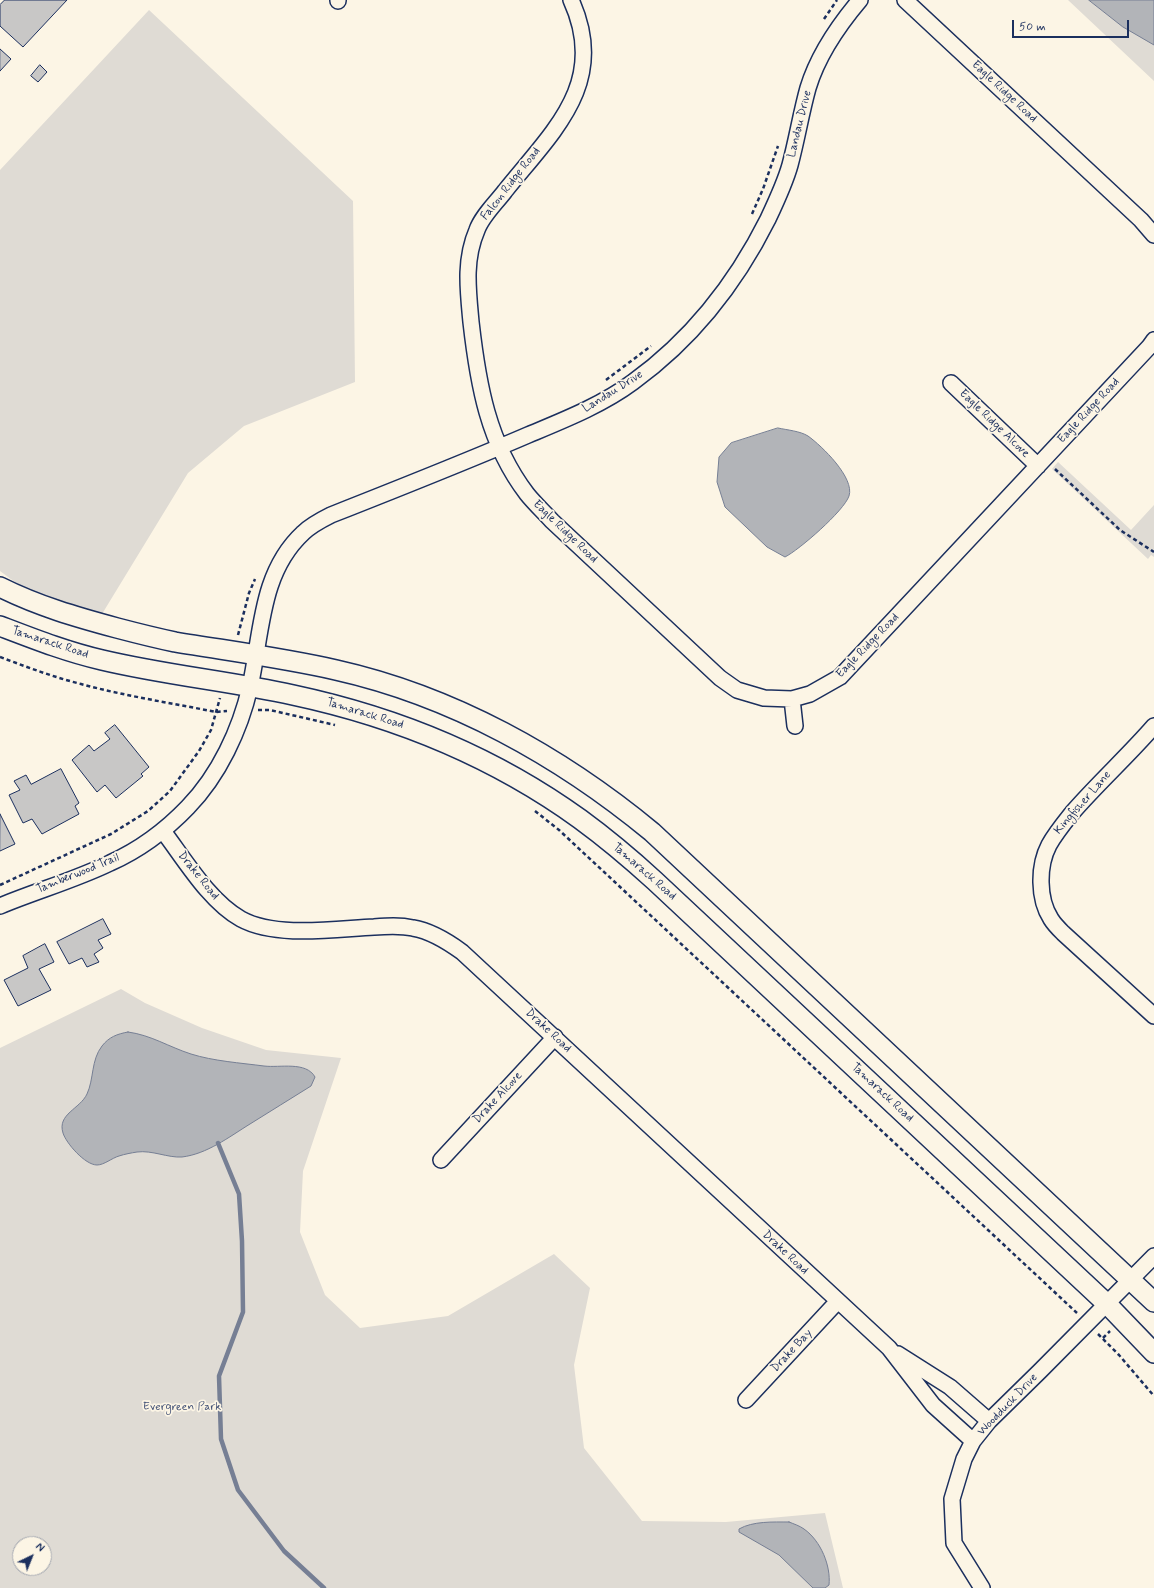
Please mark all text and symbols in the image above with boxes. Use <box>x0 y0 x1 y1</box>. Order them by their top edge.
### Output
scale bar <box>1014 12 1131 38</box>
text: 50 m <box>1019 19 1046 35</box>
street label: Eagle Ridge Road <box>968 58 1040 126</box>
street label: Landau Drive <box>785 89 815 159</box>
street label: Falcon Ridge Road <box>478 145 544 223</box>
street label: Landau Drive <box>580 368 646 416</box>
street label: Eagle Ridge Road <box>1055 375 1123 447</box>
street label: Eagle Ridge Alcove <box>956 387 1032 461</box>
street label: Eagle Ridge Road <box>530 497 600 567</box>
street label: Eagle Ridge Road <box>833 611 903 681</box>
street label: Tamarack Road <box>10 624 90 662</box>
street label: Tamarack Road <box>325 695 405 733</box>
street label: Kingfisher Lane <box>1051 768 1115 838</box>
street label: Tamarack Road <box>609 840 679 904</box>
street label: Drake Road <box>174 849 222 903</box>
street label: Tamberwood Trail <box>34 851 122 897</box>
street label: Drake Road <box>522 1006 574 1056</box>
street label: Tamarack Road <box>848 1060 916 1126</box>
street label: Drake Alcove <box>470 1069 526 1127</box>
street label: Drake Road <box>759 1228 811 1278</box>
street label: Drake Bay <box>768 1326 816 1376</box>
street label: Woodduck Drive <box>975 1371 1041 1439</box>
park label: Evergreen Park <box>143 1400 221 1414</box>
north arrow <box>12 1536 52 1576</box>
text: N <box>32 1540 47 1556</box>

